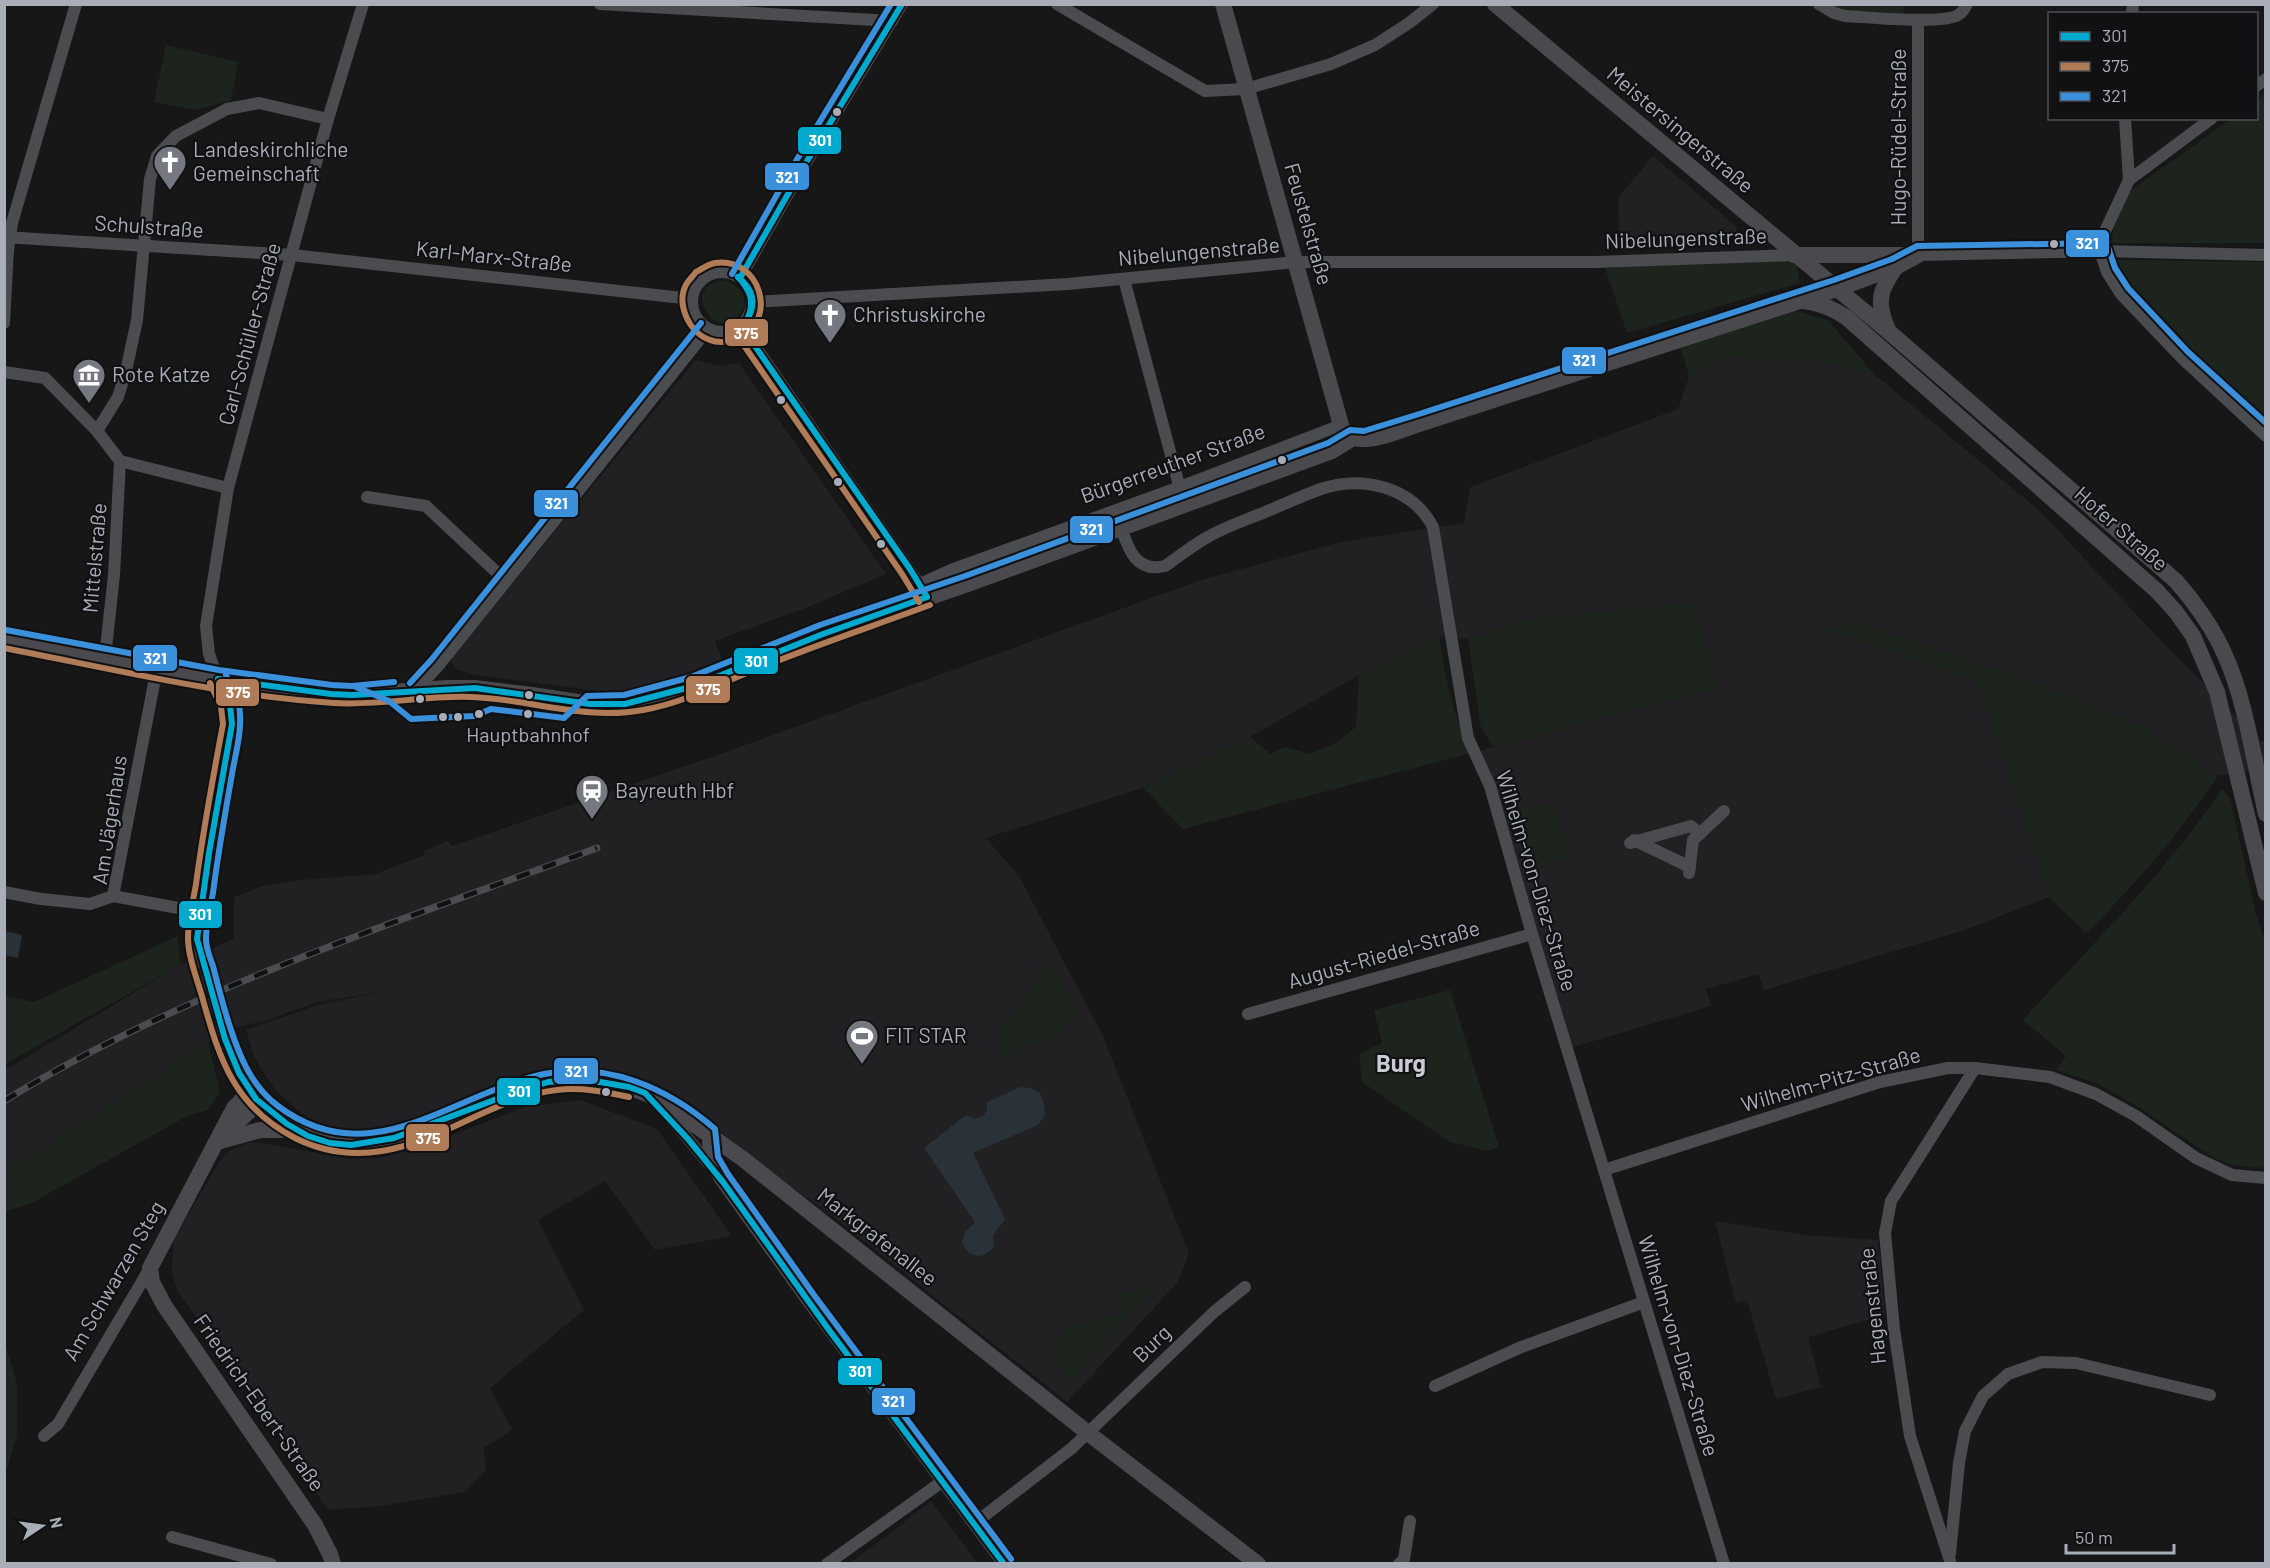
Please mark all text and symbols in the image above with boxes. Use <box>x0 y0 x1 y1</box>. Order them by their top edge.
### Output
legend <box>2048 12 2258 120</box>
text: 301 <box>2102 24 2127 46</box>
street label: Hugo-Rüdel-Straße <box>1885 48 1910 226</box>
text: 375 <box>2102 54 2129 76</box>
street label: Meistersingerstraße <box>1603 60 1759 197</box>
text: 321 <box>2102 84 2127 106</box>
unlabelled marker <box>831 106 843 118</box>
line badge: 301 <box>797 126 842 155</box>
text: 301 <box>808 130 832 149</box>
place label: Landeskirchliche Gemeinschaft <box>193 136 349 185</box>
church icon: Landeskirchliche Gemeinschaft <box>152 144 188 191</box>
street label: Feustelstraße <box>1280 160 1339 288</box>
line badge: 321 <box>764 162 810 191</box>
text: 321 <box>775 167 799 186</box>
street label: Schulstraße <box>94 209 205 242</box>
street label: Nibelungenstraße <box>1604 222 1767 253</box>
line badge: 321 <box>2065 229 2110 258</box>
street label: Nibelungenstraße <box>1117 231 1281 270</box>
text: 321 <box>2075 233 2099 252</box>
street label: Karl-Marx-Straße <box>415 235 573 276</box>
unlabelled marker <box>2048 238 2060 250</box>
street label: Carl-Schüller-Straße <box>212 240 285 428</box>
church icon: Christuskirche <box>812 297 848 344</box>
place label: Christuskirche <box>853 301 986 326</box>
line badge: 375 <box>724 318 769 347</box>
text: 375 <box>733 323 759 342</box>
line badge: 321 <box>1561 346 1607 375</box>
text: 321 <box>1572 350 1596 369</box>
museum icon: Rote Katze <box>71 357 107 404</box>
place label: Rote Katze <box>112 361 211 386</box>
unlabelled marker <box>775 394 787 406</box>
street label: Bürgerreuther Straße <box>1077 418 1268 508</box>
unlabelled marker <box>1276 454 1288 466</box>
unlabelled marker <box>832 476 844 488</box>
street label: Hofer Straße <box>2070 480 2174 575</box>
line badge: 321 <box>533 489 579 518</box>
text: 321 <box>544 493 568 512</box>
street label: Mittelstraße <box>76 502 111 614</box>
line badge: 321 <box>1069 515 1114 544</box>
text: 321 <box>1079 519 1103 538</box>
unlabelled marker <box>875 538 887 550</box>
line badge: 321 <box>132 644 178 672</box>
line badge: 301 <box>733 647 779 675</box>
text: 321 <box>143 648 167 667</box>
text: 301 <box>744 651 768 670</box>
line badge: 375 <box>685 675 731 704</box>
line badge: 375 <box>215 678 260 707</box>
text: 375 <box>695 679 721 698</box>
text: 375 <box>225 682 251 701</box>
unlabelled marker <box>523 689 535 701</box>
unlabelled marker <box>414 693 426 705</box>
unlabelled marker <box>473 708 485 720</box>
marker: Hauptbahnhof <box>522 708 534 720</box>
unlabelled marker <box>437 711 449 723</box>
unlabelled marker <box>452 711 464 723</box>
place label: Hauptbahnhof <box>466 722 590 746</box>
street label: Am Jägerhaus <box>86 753 131 886</box>
street label: Wilhelm-von-Diez-Straße <box>1492 767 1583 994</box>
station icon: Bayreuth Hbf <box>574 773 610 820</box>
place label: Bayreuth Hbf <box>615 777 734 802</box>
line badge: 301 <box>178 900 223 929</box>
text: 301 <box>188 904 212 923</box>
street label: August-Riedel-Straße <box>1285 914 1482 993</box>
sports icon: FIT STAR <box>844 1018 880 1065</box>
place label: FIT STAR <box>885 1022 967 1047</box>
street label: Wilhelm-Pitz-Straße <box>1738 1041 1923 1116</box>
district label: Burg <box>1376 1048 1426 1077</box>
line badge: 321 <box>553 1057 599 1085</box>
text: 321 <box>564 1061 588 1080</box>
line badge: 301 <box>496 1077 541 1106</box>
text: 301 <box>507 1081 531 1100</box>
unlabelled marker <box>600 1086 612 1098</box>
line badge: 375 <box>405 1123 450 1152</box>
text: 375 <box>415 1128 441 1147</box>
street label: Markgrafenallee <box>813 1181 943 1290</box>
street label: Am Schwarzen Steg <box>57 1196 169 1364</box>
street label: Wilhelm-von-Diez-Straße <box>1634 1232 1725 1459</box>
street label: Hagenstraße <box>1853 1247 1890 1366</box>
street label: Friedrich-Ebert-Straße <box>190 1309 331 1496</box>
street label: Burg <box>1127 1319 1175 1367</box>
line badge: 301 <box>837 1357 883 1386</box>
text: 301 <box>848 1361 872 1380</box>
line badge: 321 <box>871 1387 916 1416</box>
text: 321 <box>881 1391 905 1410</box>
north arrow <box>12 1496 72 1556</box>
text: N <box>47 1515 68 1530</box>
scale bar <box>2066 1517 2174 1555</box>
text: 50 m <box>2075 1526 2113 1548</box>

